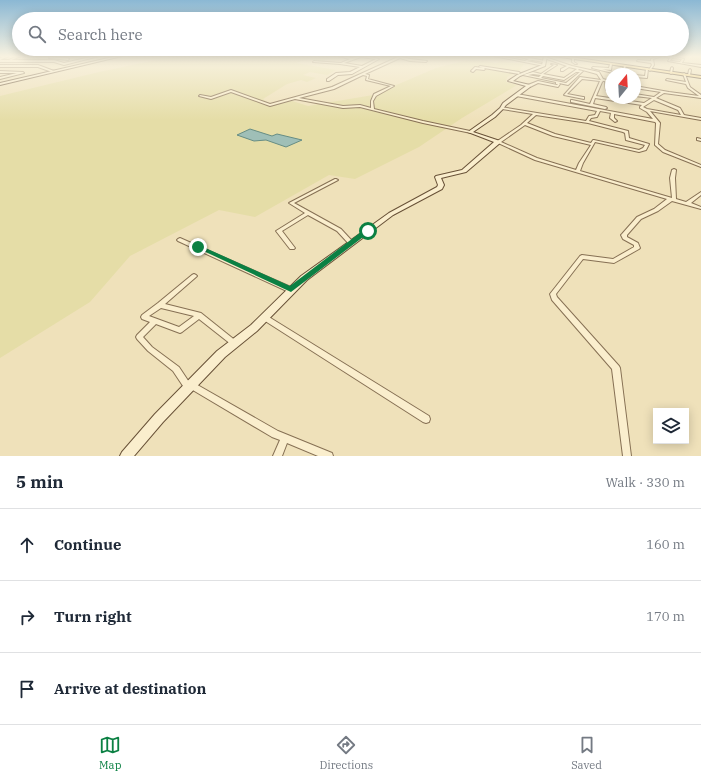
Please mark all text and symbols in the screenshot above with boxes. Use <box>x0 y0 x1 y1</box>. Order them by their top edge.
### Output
search box <box>12 12 689 56</box>
icon: search <box>26 23 48 45</box>
text: Search here <box>58 25 143 44</box>
north arrow <box>605 68 641 104</box>
route start <box>359 222 377 240</box>
route end <box>189 238 207 256</box>
map controls <box>653 408 689 444</box>
button: layers <box>653 408 689 444</box>
text: 5 min <box>16 471 64 493</box>
text: Walk · 330 m <box>606 474 685 491</box>
icon: ahead <box>16 534 38 556</box>
text: Continue <box>54 535 121 554</box>
text: 160 m <box>646 536 685 553</box>
icon: right <box>16 606 38 628</box>
text: Turn right <box>54 607 132 626</box>
text: 170 m <box>646 608 685 625</box>
icon: arrive <box>16 678 38 700</box>
text: Arrive at destination <box>54 679 206 698</box>
tab: Map <box>99 734 121 772</box>
tab: Directions <box>319 734 373 772</box>
tab: Saved <box>571 734 602 772</box>

